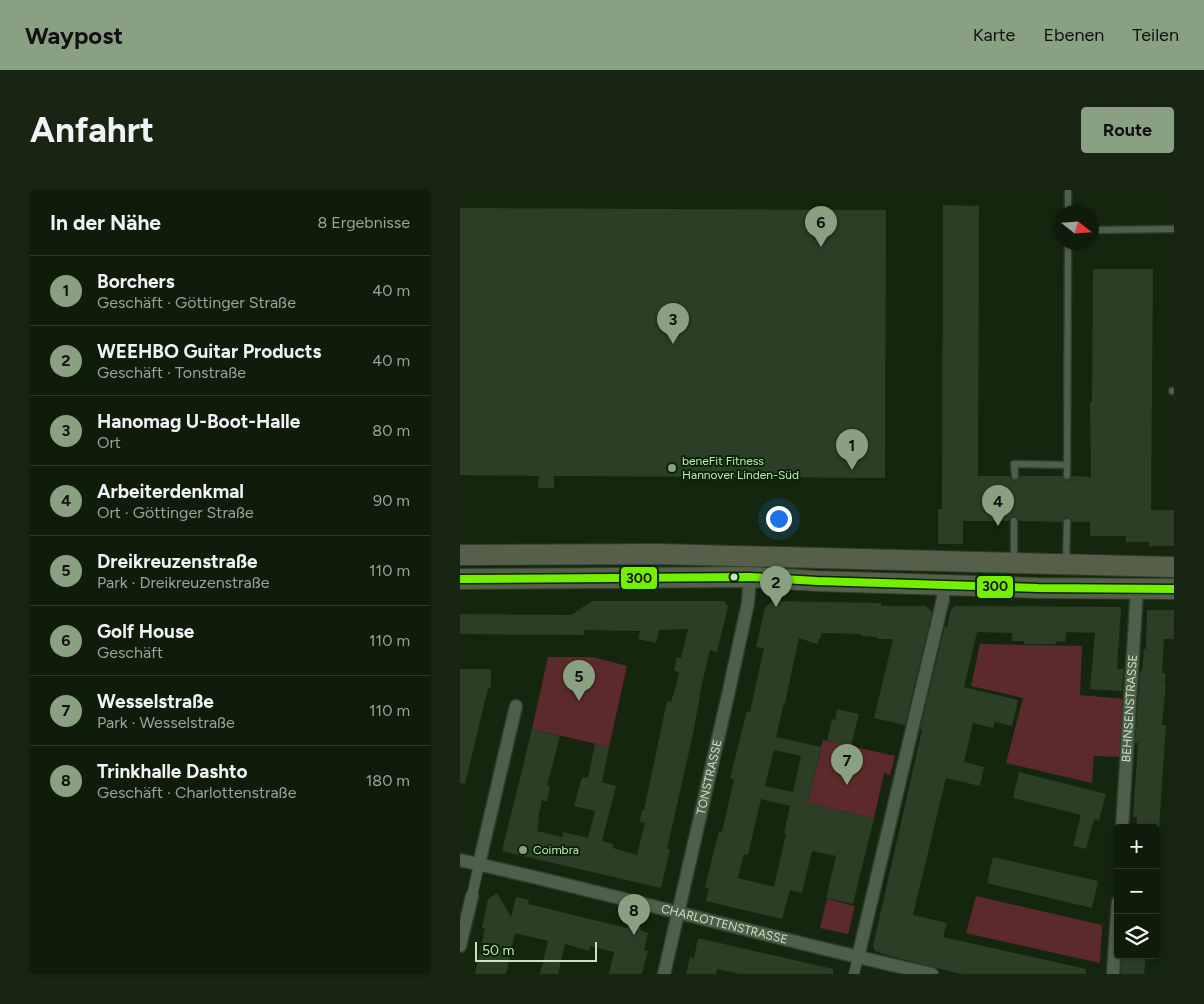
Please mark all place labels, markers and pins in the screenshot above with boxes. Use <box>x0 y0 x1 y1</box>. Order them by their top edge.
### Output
pin: 6 <box>805 206 837 247</box>
pin: 3 <box>657 303 689 344</box>
pin: 1 <box>836 429 868 470</box>
place label: beneFit Fitness Hannover Linden-Süd <box>682 454 799 482</box>
marker: beneFit Fitness Hannover Linden-Süd <box>666 462 678 474</box>
pin: 4 <box>982 485 1014 526</box>
pin: 2 <box>760 566 792 607</box>
unlabelled marker <box>729 572 739 582</box>
pin: 5 <box>563 660 595 701</box>
pin: 7 <box>831 744 863 785</box>
place label: Coimbra <box>533 843 579 857</box>
marker: Coimbra <box>517 844 529 856</box>
pin: 8 <box>618 894 650 935</box>

